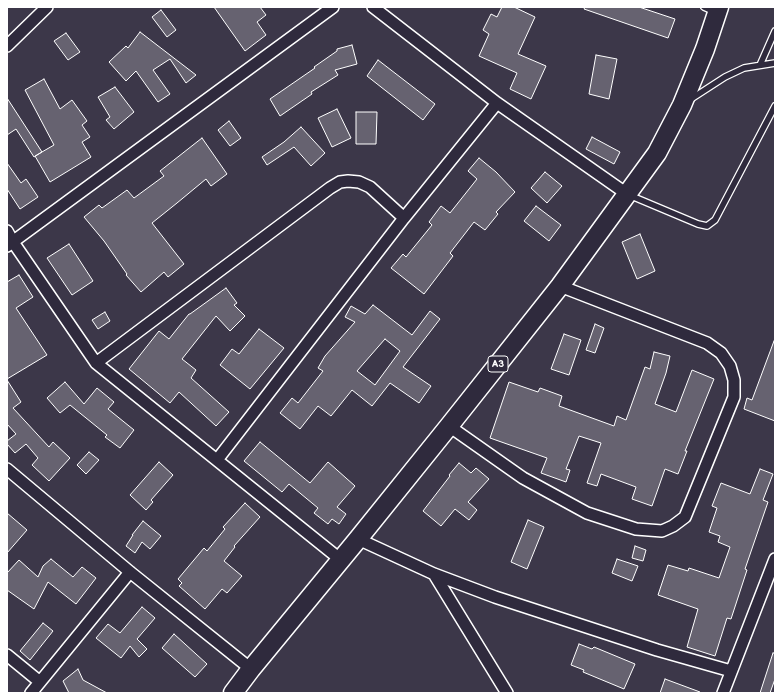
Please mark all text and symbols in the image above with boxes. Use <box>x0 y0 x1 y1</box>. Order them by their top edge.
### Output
road number: A3 <box>488 356 508 372</box>

